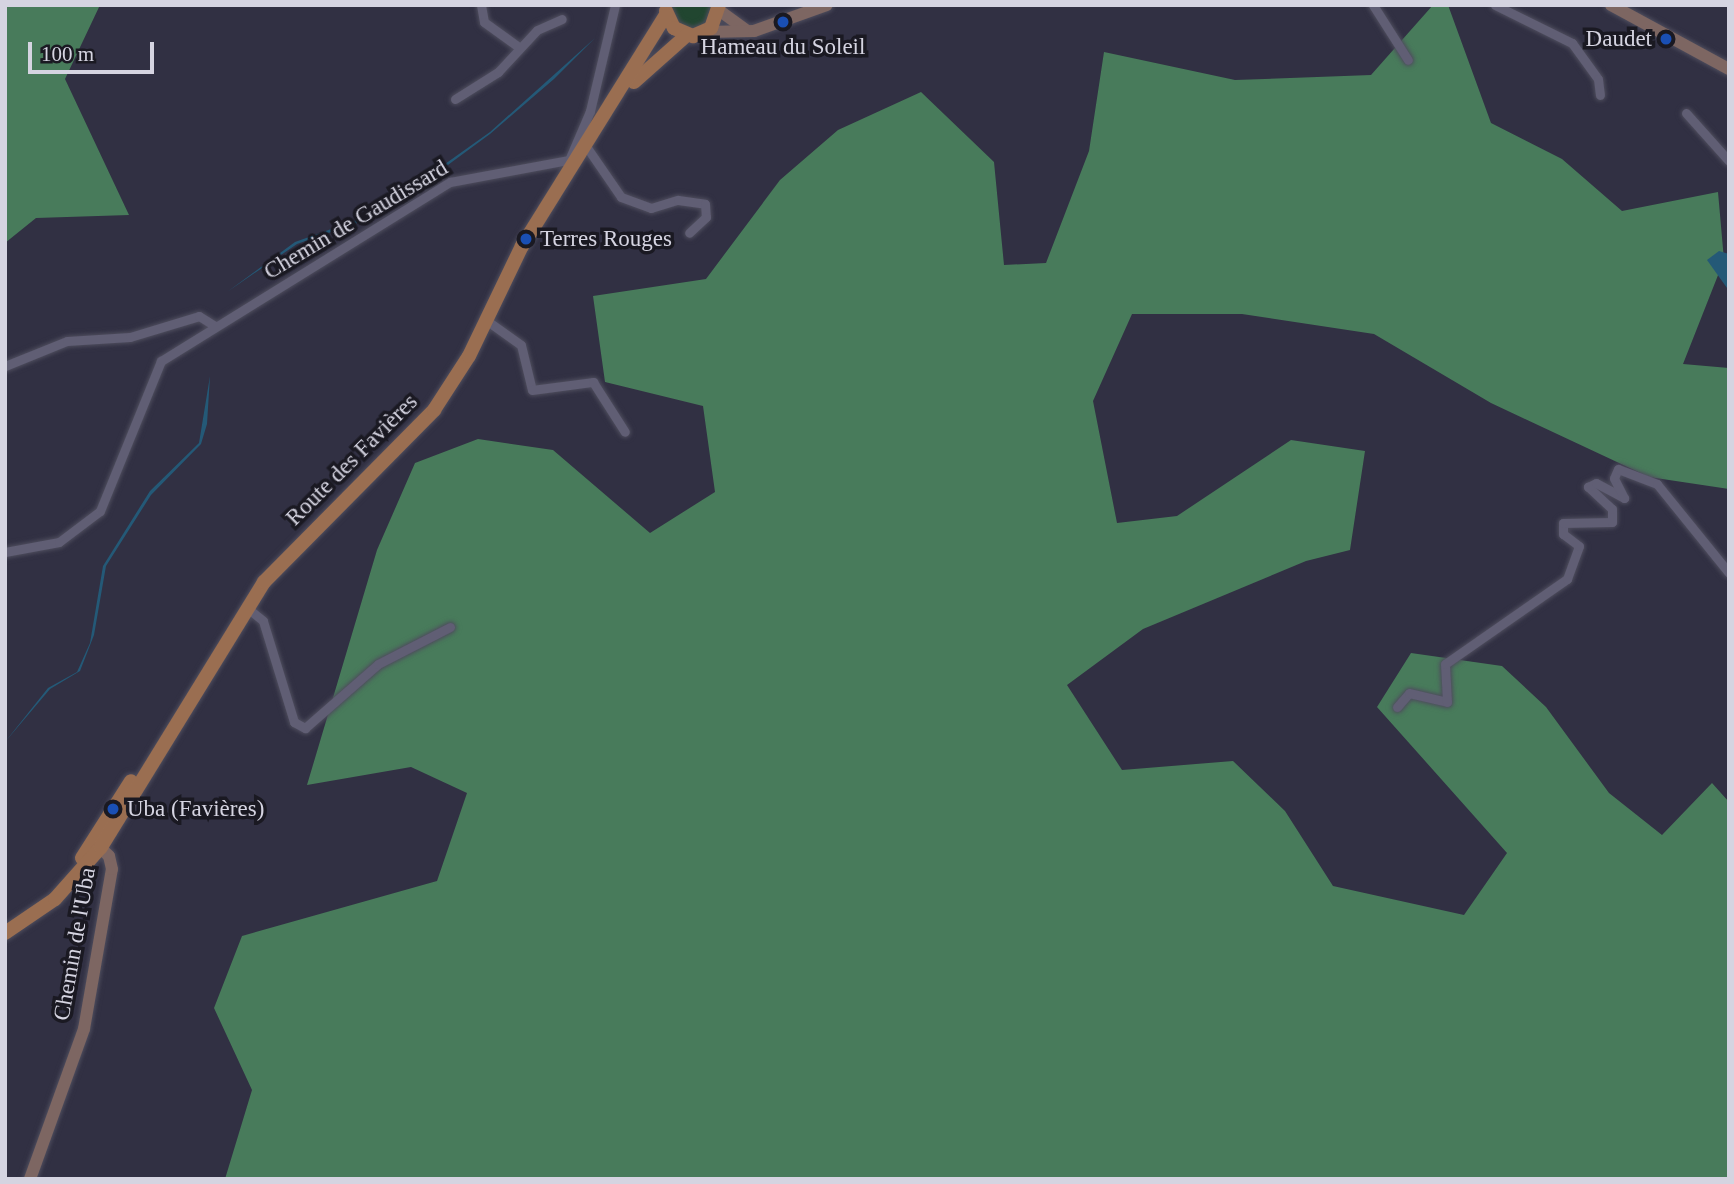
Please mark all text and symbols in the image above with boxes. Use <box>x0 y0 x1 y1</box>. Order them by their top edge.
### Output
marker: Hameau du Soleil <box>775 14 791 30</box>
place label: Daudet <box>1586 25 1652 53</box>
scale bar <box>32 28 158 72</box>
marker: Daudet <box>1658 31 1674 47</box>
place label: Hameau du Soleil <box>701 33 865 61</box>
text: 100 m <box>41 42 94 66</box>
street label: Chemin de Gaudissard <box>259 154 453 286</box>
place label: Terres Rouges <box>540 225 672 253</box>
marker: Terres Rouges <box>518 231 534 247</box>
street label: Route des Favières <box>280 388 424 532</box>
place label: Uba (Favières) <box>127 795 264 823</box>
marker: Uba (Favières) <box>105 801 121 817</box>
street label: Chemin de l'Uba <box>48 865 102 1023</box>

